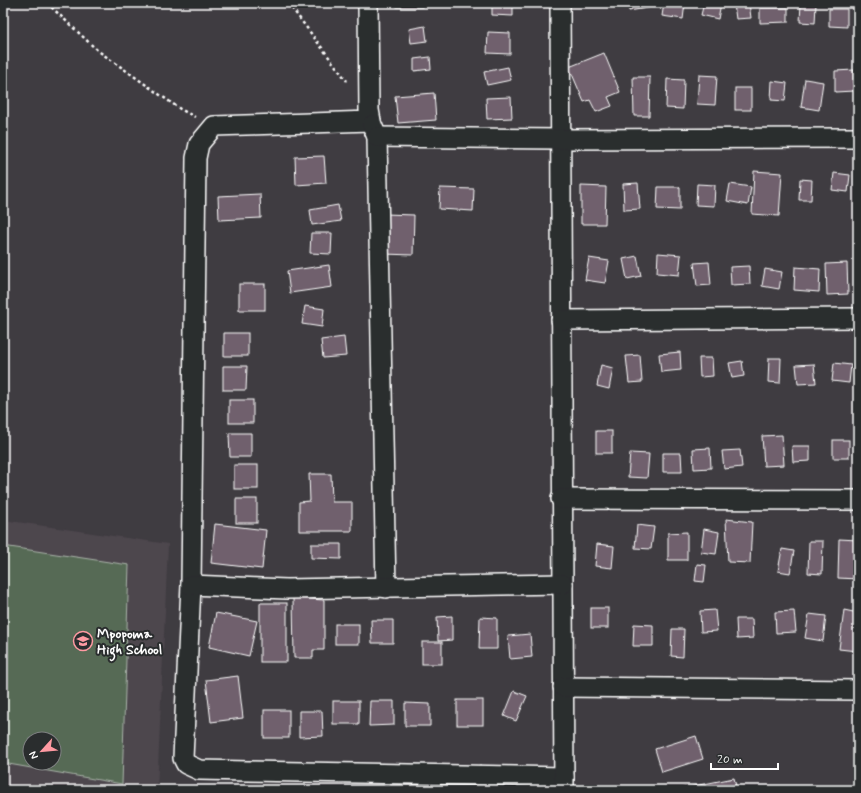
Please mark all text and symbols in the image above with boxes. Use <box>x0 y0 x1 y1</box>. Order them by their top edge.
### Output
place label: Mpopoma High School <box>97 625 162 662</box>
school or university icon: Mpopoma High School <box>72 630 94 652</box>
north arrow <box>22 731 62 771</box>
scale bar <box>711 745 778 771</box>
text: N <box>26 749 42 762</box>
text: 20 m <box>717 752 743 768</box>

